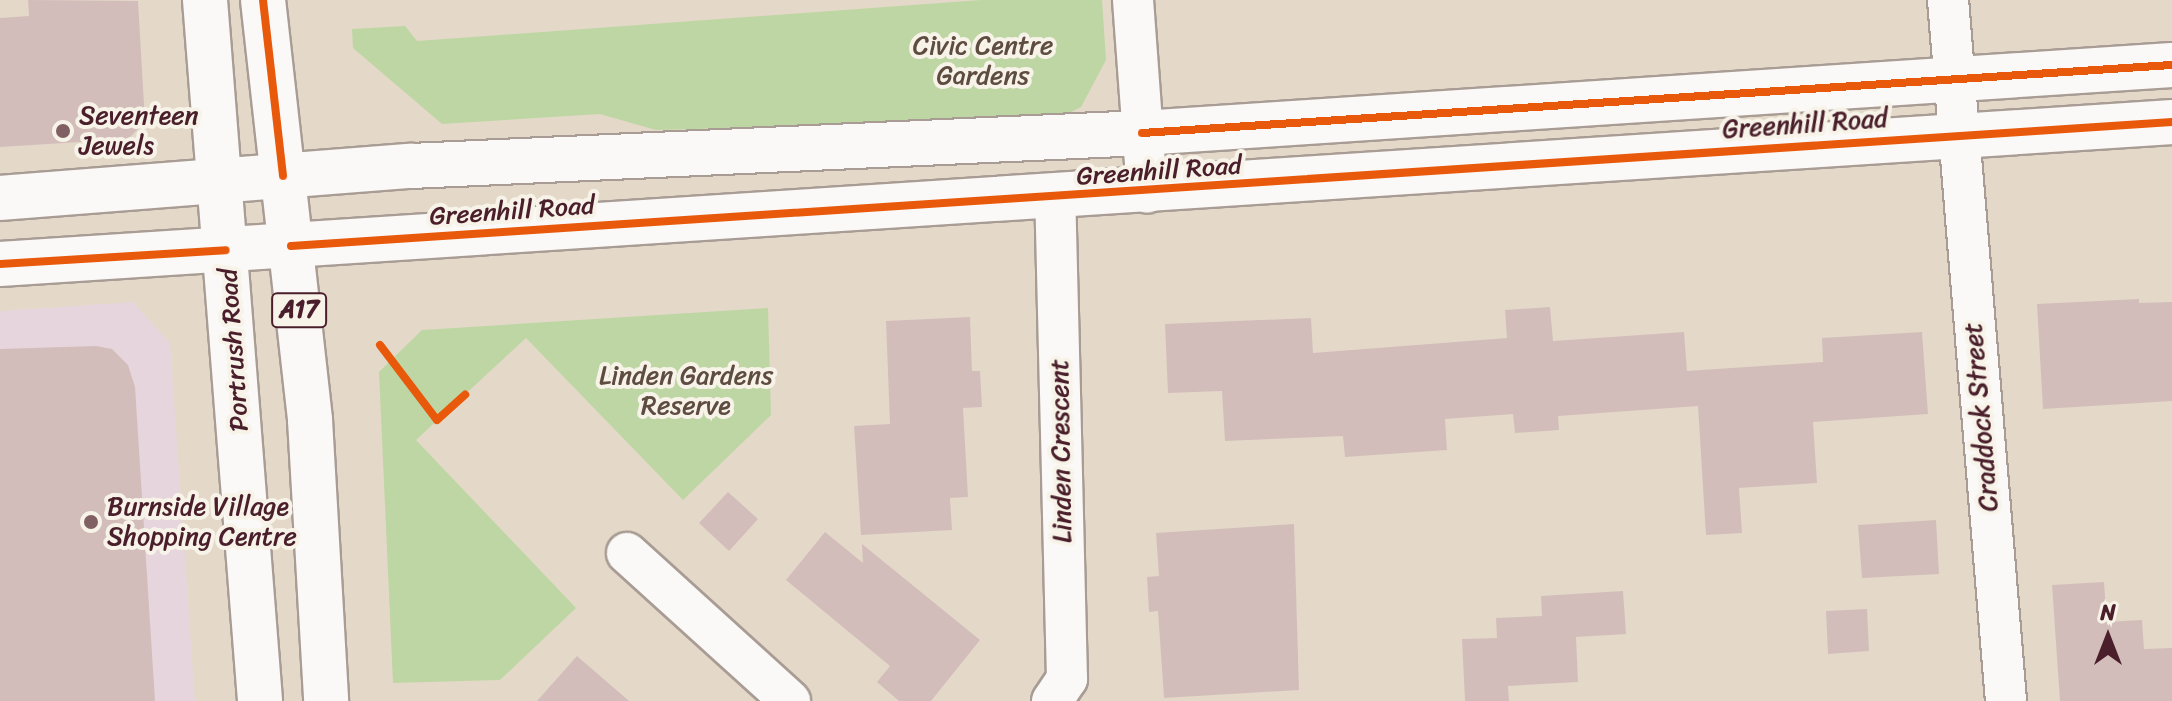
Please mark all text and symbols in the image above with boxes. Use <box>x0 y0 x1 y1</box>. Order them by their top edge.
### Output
park label: Civic Centre Gardens <box>912 30 1054 92</box>
place label: Seventeen Jewels <box>79 100 199 162</box>
street label: Greenhill Road <box>1721 103 1889 145</box>
marker: Seventeen Jewels <box>54 122 72 140</box>
street label: Greenhill Road <box>1075 150 1243 192</box>
street label: Greenhill Road <box>428 190 596 232</box>
street label: Portrush Road <box>213 267 255 433</box>
road number: A17 <box>271 290 327 330</box>
street label: Craddock Street <box>1957 321 2005 513</box>
street label: Linden Crescent <box>1044 358 1078 544</box>
park label: Linden Gardens Reserve <box>599 360 773 422</box>
place label: Burnside Village Shopping Centre <box>107 491 298 552</box>
marker: Burnside Village Shopping Centre <box>82 513 100 531</box>
text: N <box>2100 593 2116 632</box>
north arrow <box>2068 597 2148 677</box>

